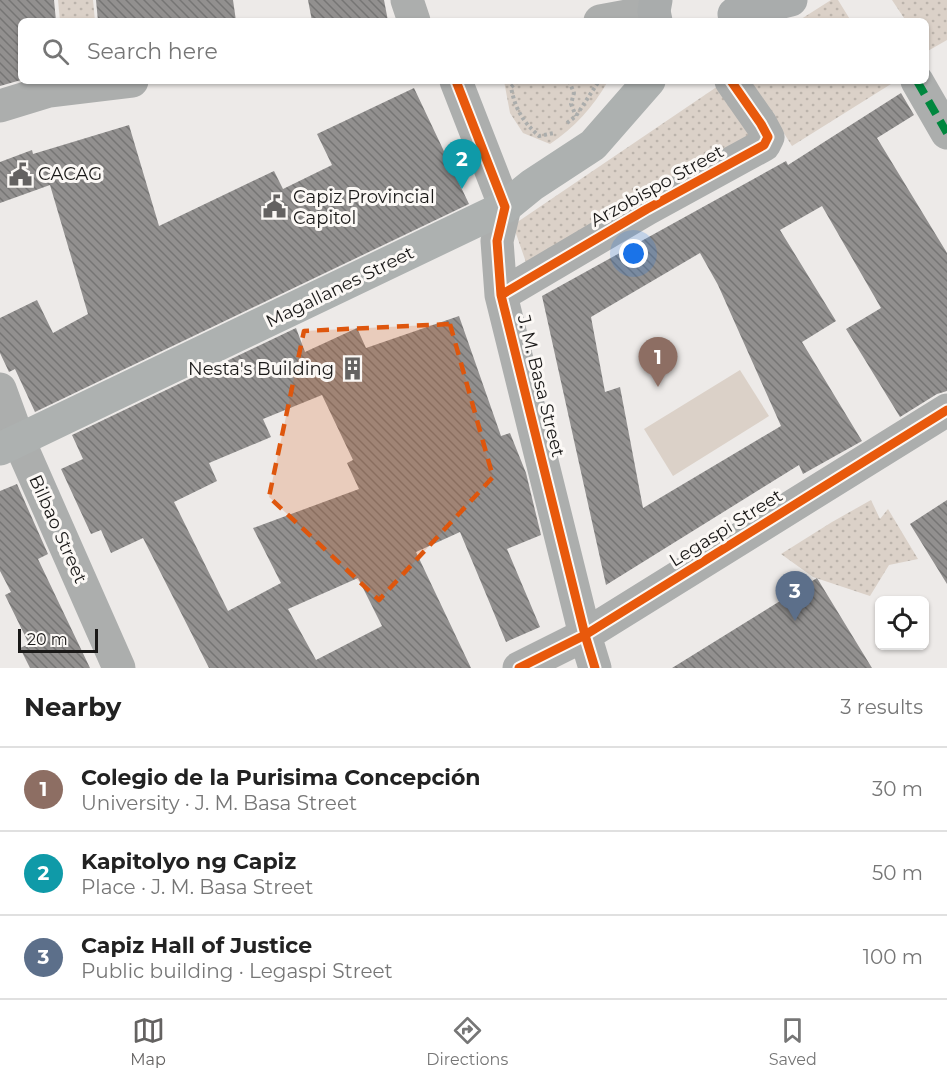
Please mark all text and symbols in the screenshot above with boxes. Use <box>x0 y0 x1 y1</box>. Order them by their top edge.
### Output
search box <box>18 18 929 84</box>
icon: search <box>39 35 72 68</box>
text: Search here <box>87 38 218 65</box>
pin: 2 <box>442 140 482 189</box>
street label: Arzobispo Street <box>587 140 727 232</box>
public building icon: CACAG <box>7 161 33 187</box>
place label: CACAG <box>38 163 102 185</box>
place label: Capiz Provincial Capitol <box>293 186 435 229</box>
public building icon: Capiz Provincial Capitol <box>262 194 288 220</box>
your location <box>619 239 648 268</box>
street label: Magallanes Street <box>262 242 418 332</box>
street label: J. M. Basa Street <box>512 312 569 459</box>
pin: 1 <box>638 338 678 387</box>
building icon: Nesta's Building <box>339 356 365 382</box>
place label: Nesta's Building <box>188 358 334 380</box>
street label: Bilbao Street <box>24 471 92 587</box>
street label: Legaspi Street <box>665 484 787 572</box>
pin: 3 <box>776 572 814 621</box>
map controls <box>875 596 929 650</box>
button: locate <box>875 596 929 650</box>
scale bar <box>18 626 98 654</box>
text: 20 m <box>27 630 68 649</box>
text: Nearby <box>24 691 121 723</box>
text: 3 results <box>840 695 923 719</box>
text: Colegio de la Purisima Concepción <box>81 764 481 791</box>
text: 1 <box>40 777 47 801</box>
text: 30 m <box>872 777 923 801</box>
text: University · J. M. Basa Street <box>81 791 357 815</box>
text: Kapitolyo ng Capiz <box>81 848 296 875</box>
text: 2 <box>38 861 49 885</box>
text: 50 m <box>872 861 923 885</box>
text: Place · J. M. Basa Street <box>81 875 313 899</box>
text: Capiz Hall of Justice <box>81 932 312 959</box>
text: 3 <box>38 945 49 969</box>
text: 100 m <box>863 945 923 969</box>
text: Public building · Legaspi Street <box>81 959 393 983</box>
tab: Map <box>130 1014 166 1069</box>
tab: Directions <box>426 1014 508 1069</box>
tab: Saved <box>769 1014 817 1069</box>

